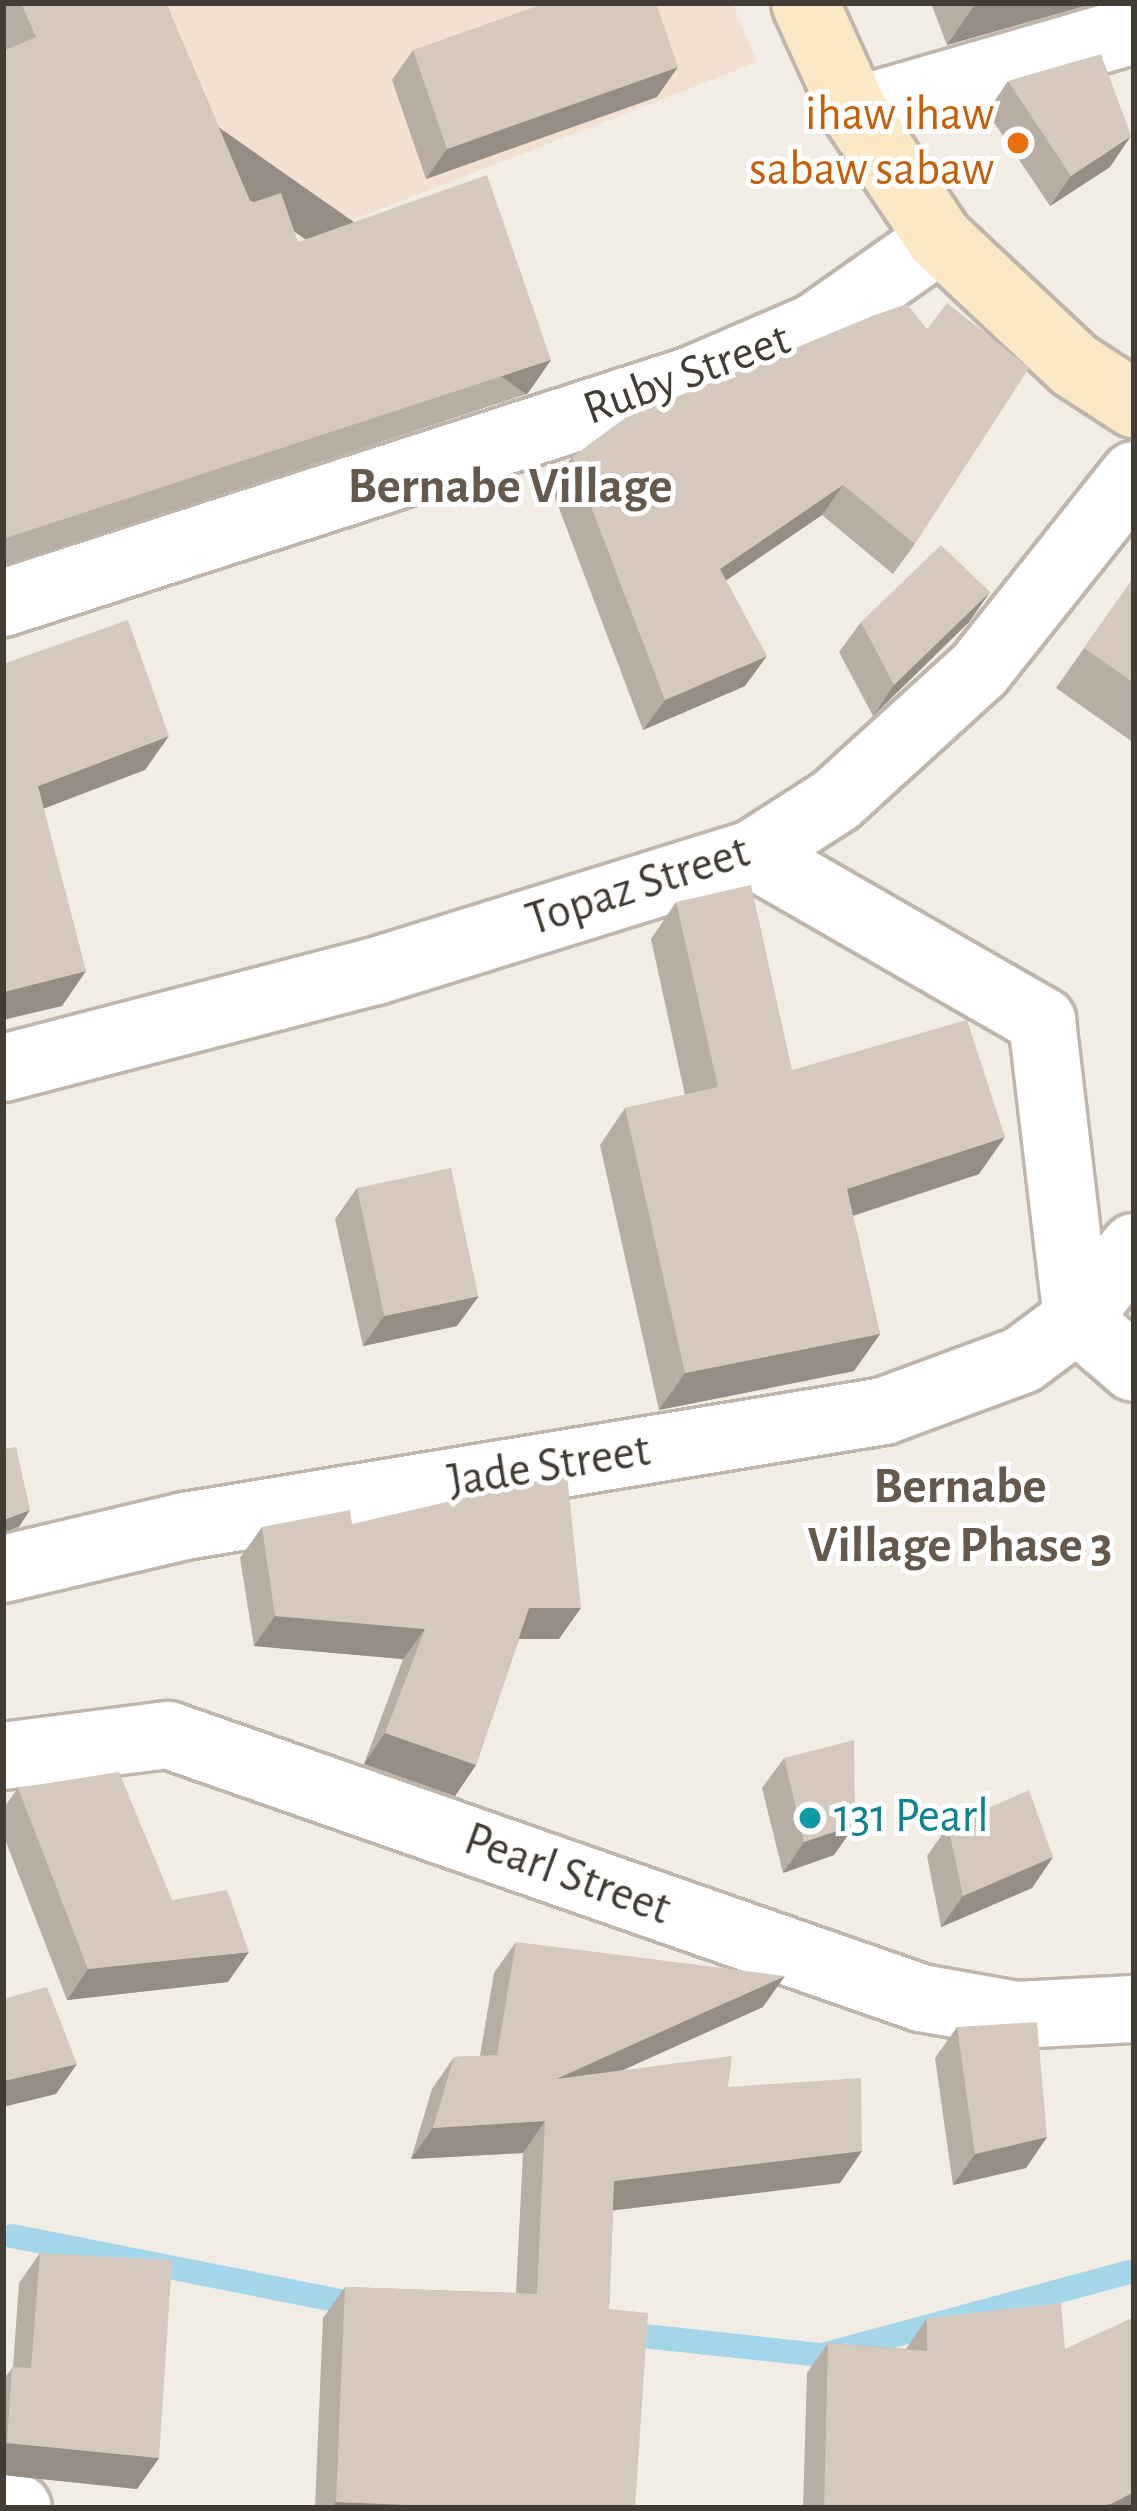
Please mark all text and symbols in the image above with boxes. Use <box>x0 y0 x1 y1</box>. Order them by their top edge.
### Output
place label: ihaw ihaw sabaw sabaw <box>749 86 994 199</box>
marker: ihaw ihaw sabaw sabaw <box>1005 130 1031 156</box>
street label: Ruby Street <box>576 311 798 439</box>
district label: Bernabe Village <box>348 456 672 518</box>
street label: Topaz Street <box>519 824 757 950</box>
street label: Jade Street <box>444 1423 654 1511</box>
district label: Bernabe Village Phase 3 <box>808 1457 1112 1577</box>
place label: 131 Pearl <box>834 1789 989 1847</box>
marker: 131 Pearl <box>797 1805 823 1831</box>
street label: Pearl Street <box>456 1811 678 1939</box>

